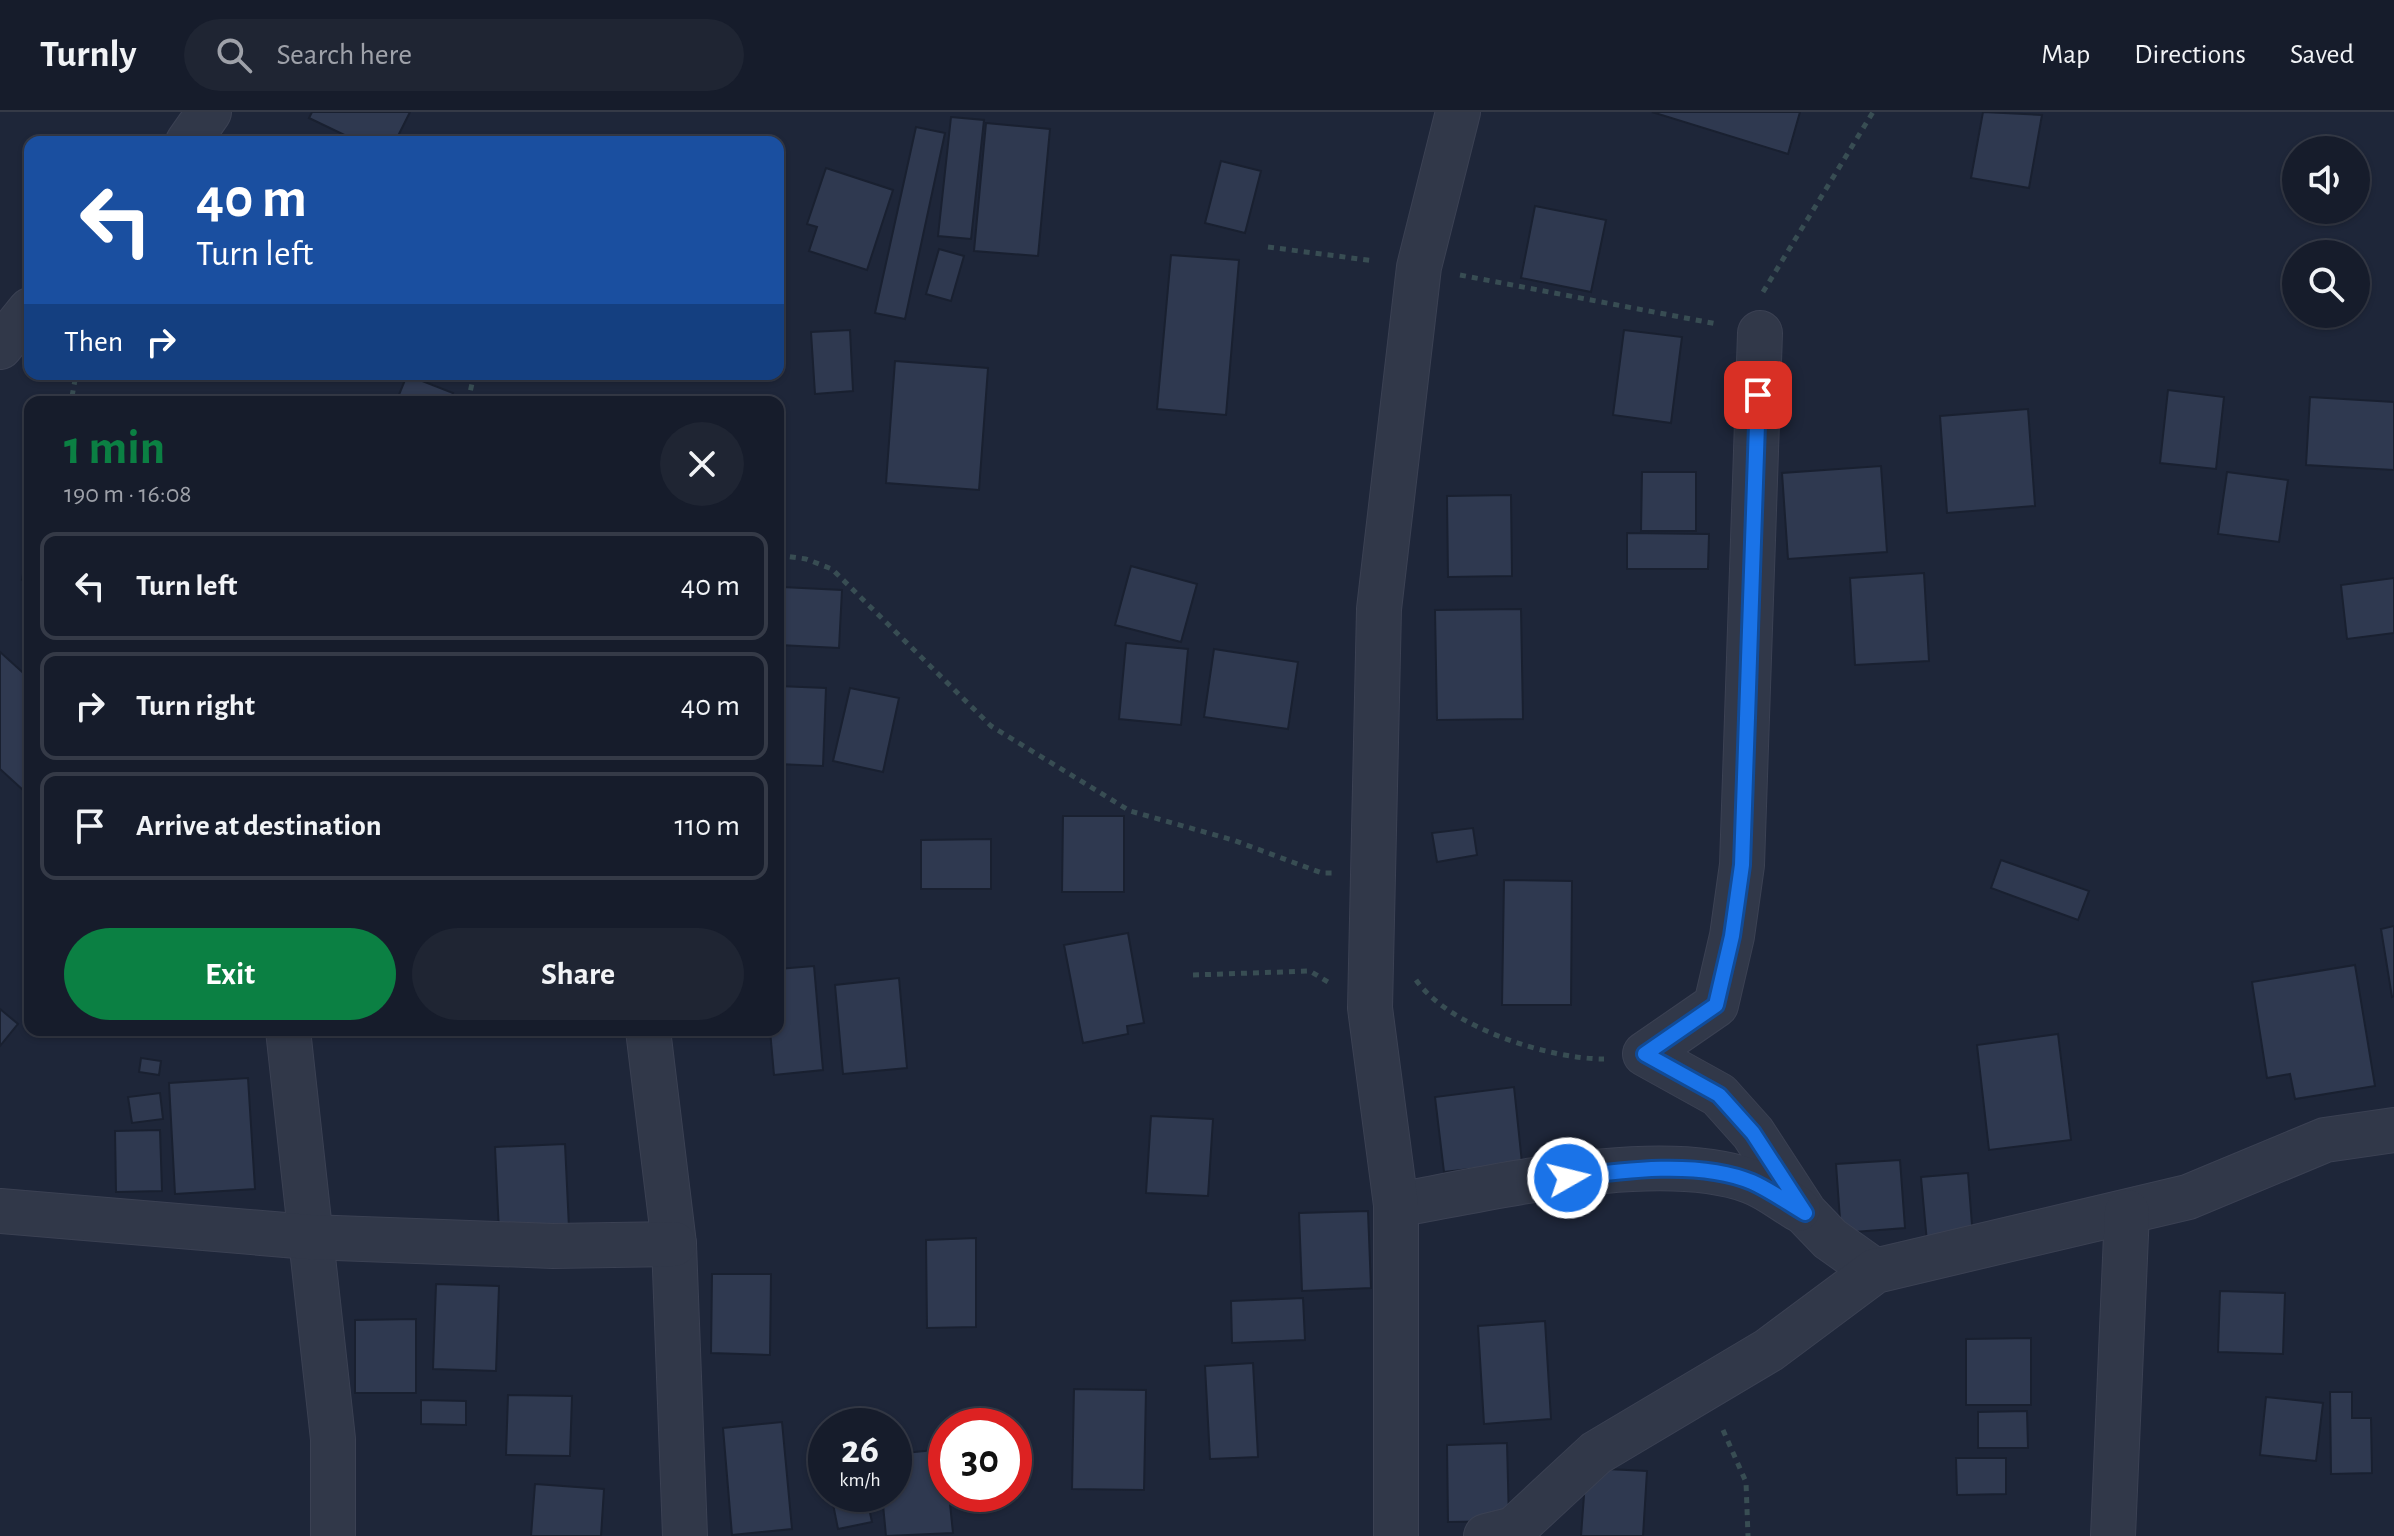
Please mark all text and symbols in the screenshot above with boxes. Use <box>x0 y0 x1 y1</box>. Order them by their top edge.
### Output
search box <box>184 19 744 91</box>
icon: search <box>212 33 256 77</box>
text: Turnly <box>40 36 136 74</box>
text: Search here <box>276 40 412 70</box>
text: Map <box>2041 41 2090 69</box>
text: Directions <box>2134 41 2246 69</box>
text: Saved <box>2290 41 2354 69</box>
map controls <box>2282 136 2370 328</box>
button: sound <box>2282 136 2370 224</box>
icon: left <box>64 168 168 272</box>
text: 40 m <box>196 171 307 227</box>
text: Turn left <box>196 236 313 272</box>
button: search <box>2282 240 2370 328</box>
icon: right <box>139 320 183 364</box>
text: Then <box>64 327 123 357</box>
pin <box>1724 361 1792 429</box>
icon: arrive <box>1736 373 1780 417</box>
button: close <box>660 422 744 506</box>
text: 1 min <box>64 425 165 473</box>
text: 190 m · 16:08 <box>64 481 192 507</box>
icon: left <box>68 564 112 608</box>
text: Turn left <box>136 571 237 601</box>
text: 40 m <box>681 571 740 601</box>
icon: right <box>68 684 112 728</box>
text: Turn right <box>136 691 255 721</box>
text: 40 m <box>681 691 740 721</box>
icon: arrive <box>68 804 112 848</box>
text: Arrive at destination <box>136 811 382 841</box>
text: 110 m <box>675 811 740 841</box>
button: Exit <box>64 928 396 1020</box>
button: Share <box>412 928 744 1020</box>
position arrow <box>1526 1136 1610 1220</box>
speed limit sign: 30 <box>928 1408 1032 1512</box>
text: 26 <box>841 1430 879 1470</box>
text: km/h <box>839 1470 881 1490</box>

